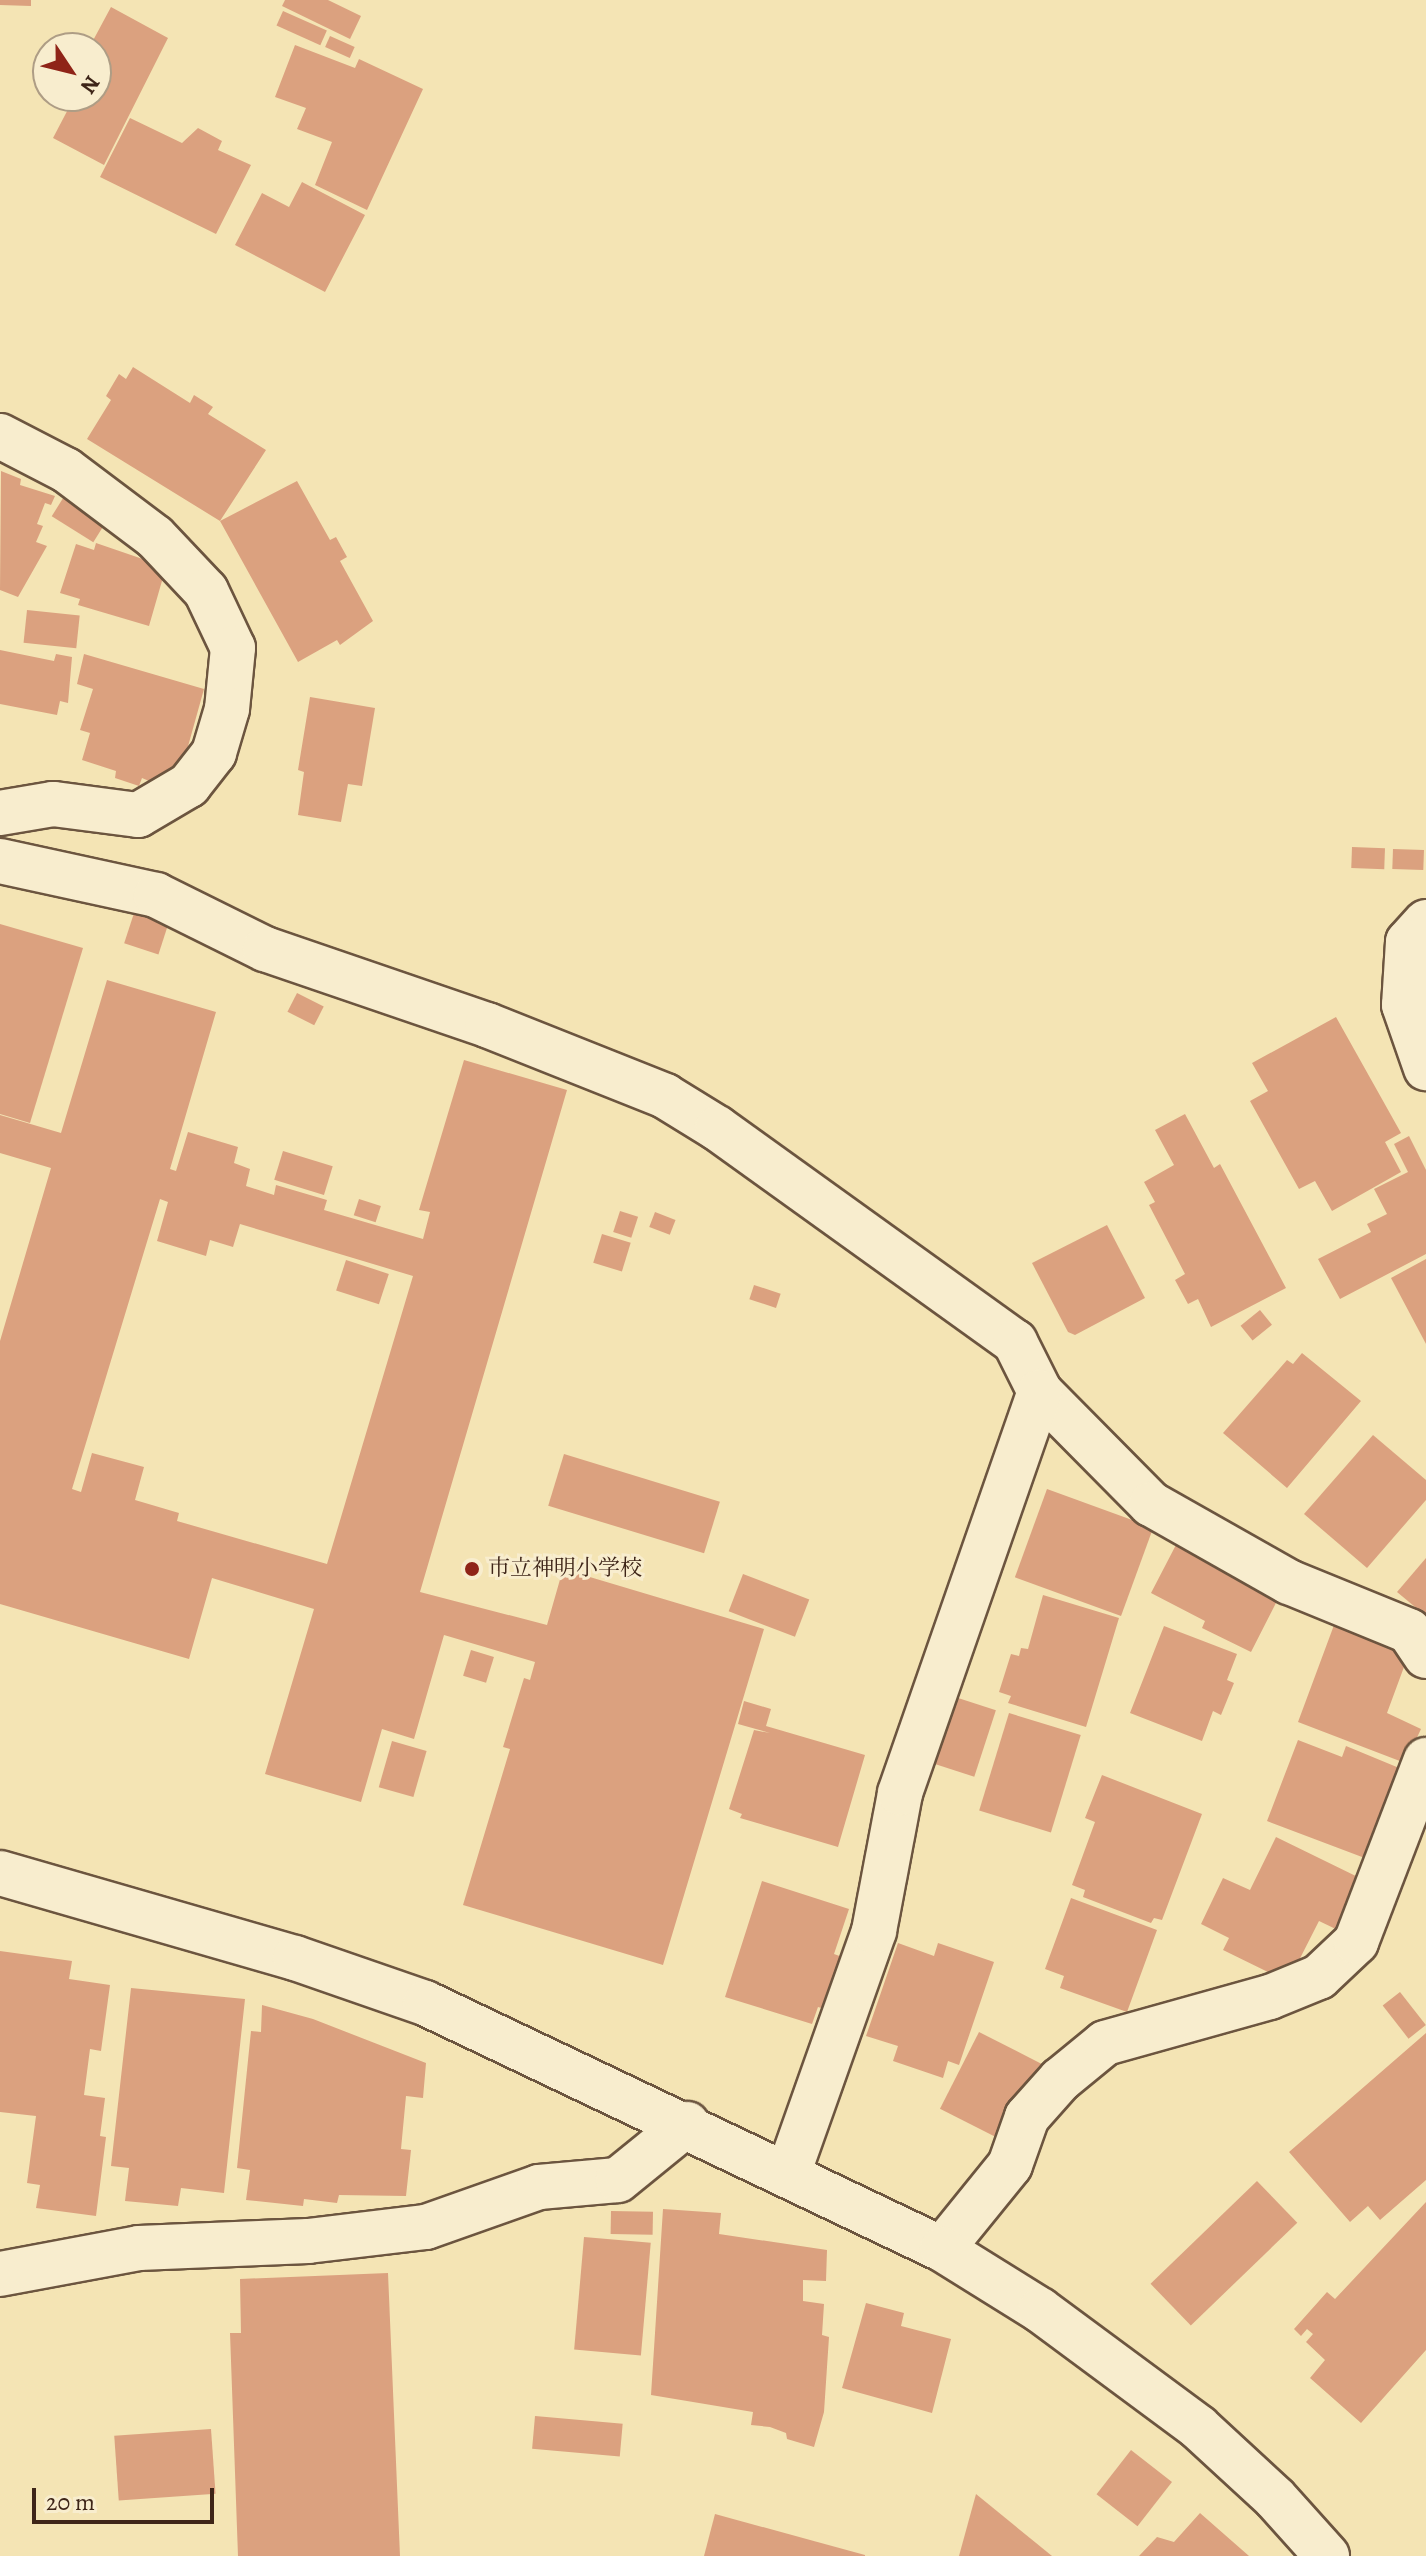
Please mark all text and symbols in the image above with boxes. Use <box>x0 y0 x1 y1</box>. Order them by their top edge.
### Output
north arrow <box>32 32 112 112</box>
text: N <box>73 69 107 100</box>
place label: 市立神明小学校 <box>488 1556 642 1582</box>
marker: 市立神明小学校 <box>463 1560 481 1578</box>
scale bar <box>36 2472 218 2522</box>
text: 20 m <box>46 2486 95 2518</box>

